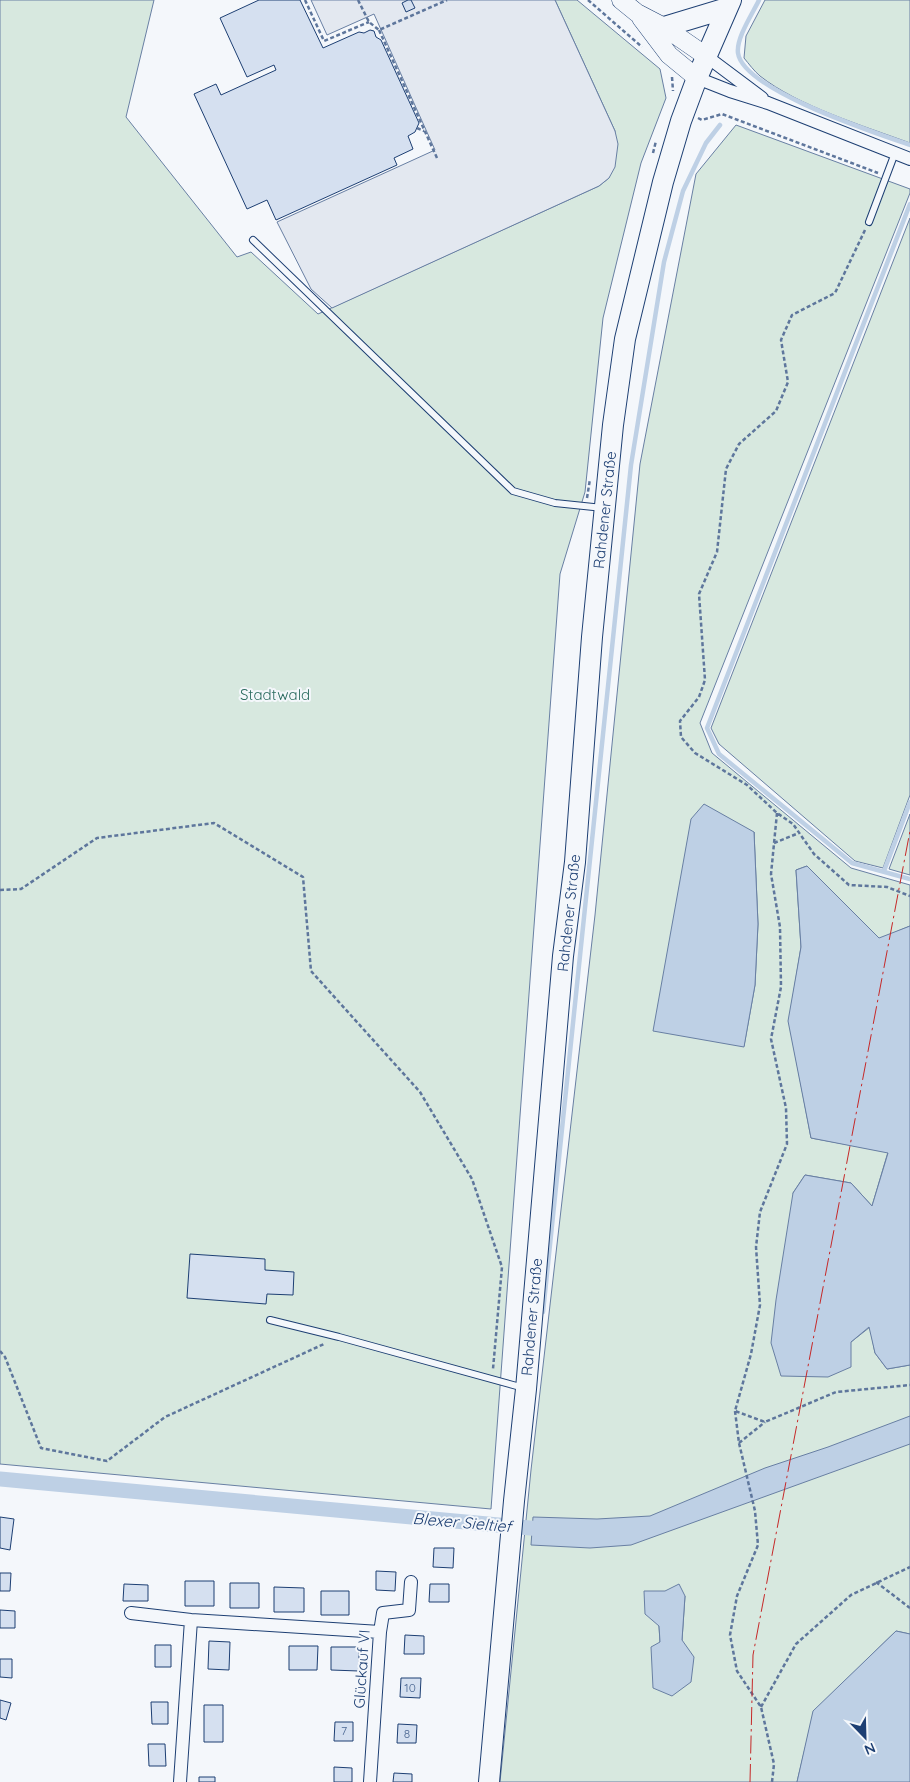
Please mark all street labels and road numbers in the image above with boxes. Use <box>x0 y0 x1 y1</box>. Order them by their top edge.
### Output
street label: Rahdener Straße <box>589 450 620 570</box>
street label: Rahdener Straße <box>553 853 584 973</box>
street label: Rahdener Straße <box>517 1257 546 1377</box>
street label: Glückauf VI <box>349 1629 374 1709</box>

